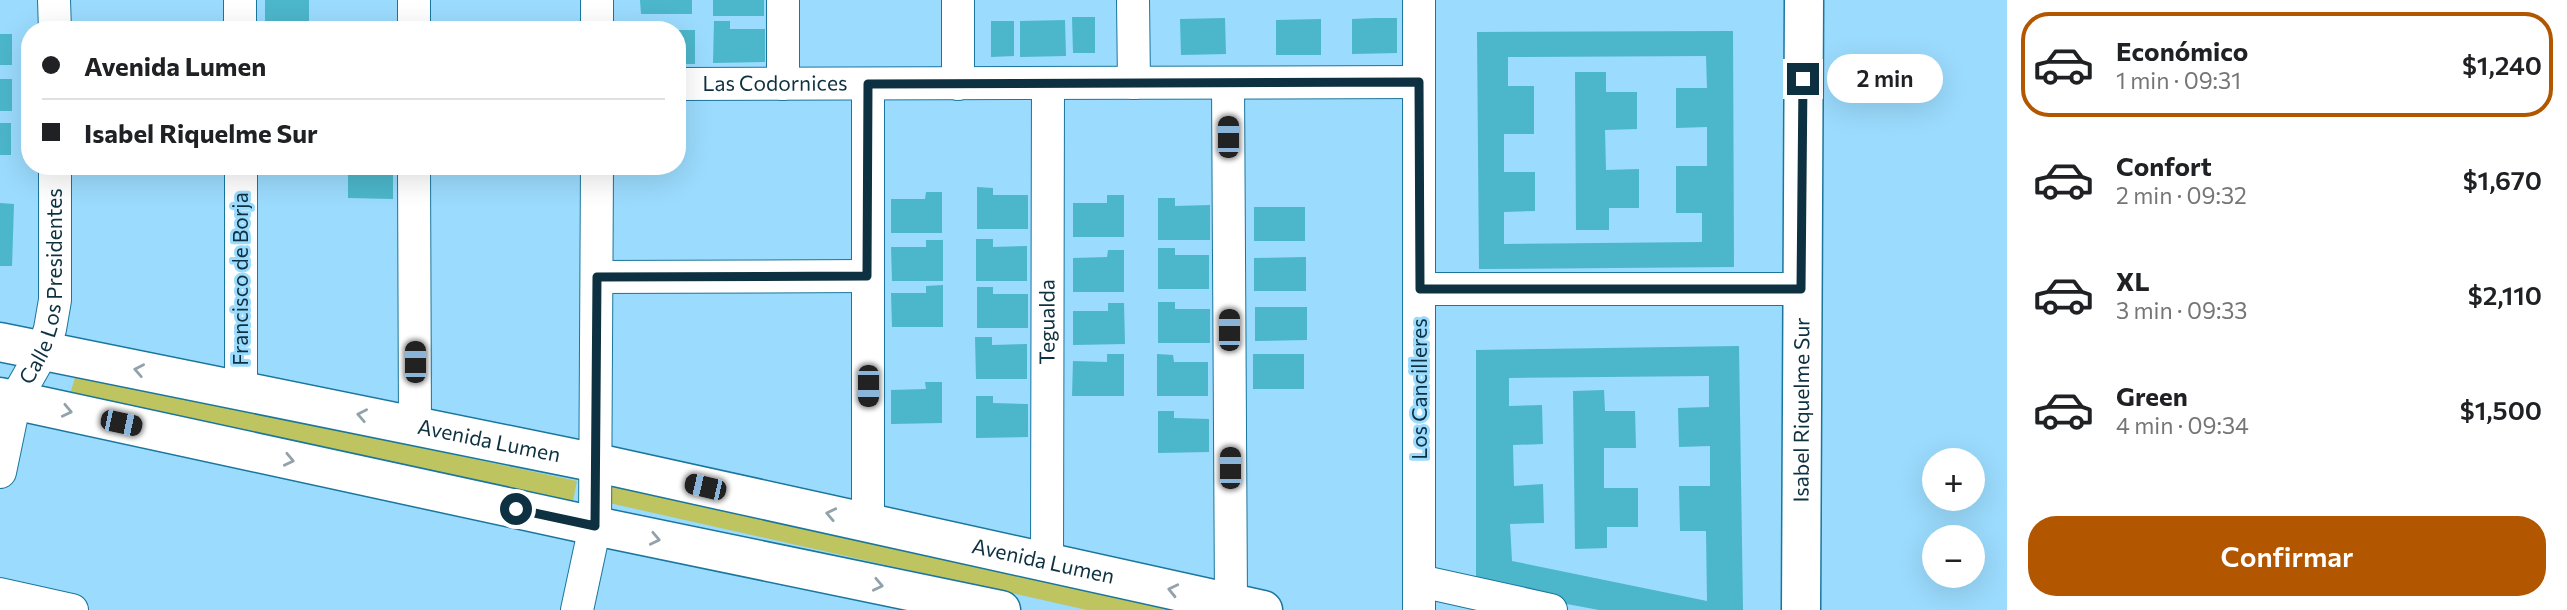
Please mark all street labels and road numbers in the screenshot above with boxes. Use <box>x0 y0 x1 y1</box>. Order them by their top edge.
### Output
street label: Las Codornices <box>702 70 848 95</box>
street label: Calle Los Presidentes <box>13 188 66 388</box>
street label: Francisco de Borja <box>227 192 252 366</box>
street label: Tegualda <box>1033 279 1059 365</box>
street label: Isabel Riquelme Sur <box>1788 317 1813 503</box>
street label: Los Cancilleres <box>1406 318 1431 460</box>
street label: Avenida Lumen <box>416 413 563 466</box>
street label: Avenida Lumen <box>970 532 1117 588</box>

